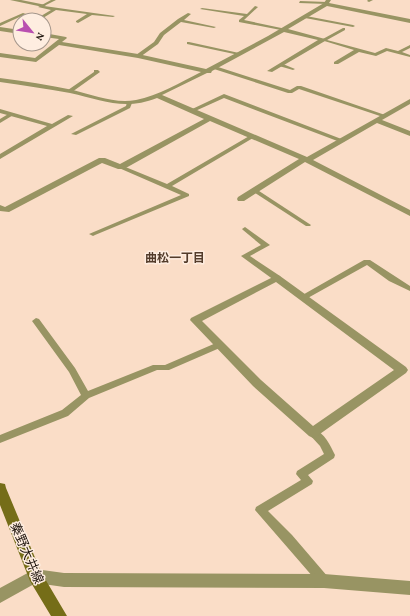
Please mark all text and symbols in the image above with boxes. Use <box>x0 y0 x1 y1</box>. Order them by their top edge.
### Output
north arrow <box>12 12 52 52</box>
text: N <box>33 31 48 44</box>
district label: 曲松一丁目 <box>145 251 205 265</box>
street label: 秦野大井線 <box>7 520 47 586</box>

